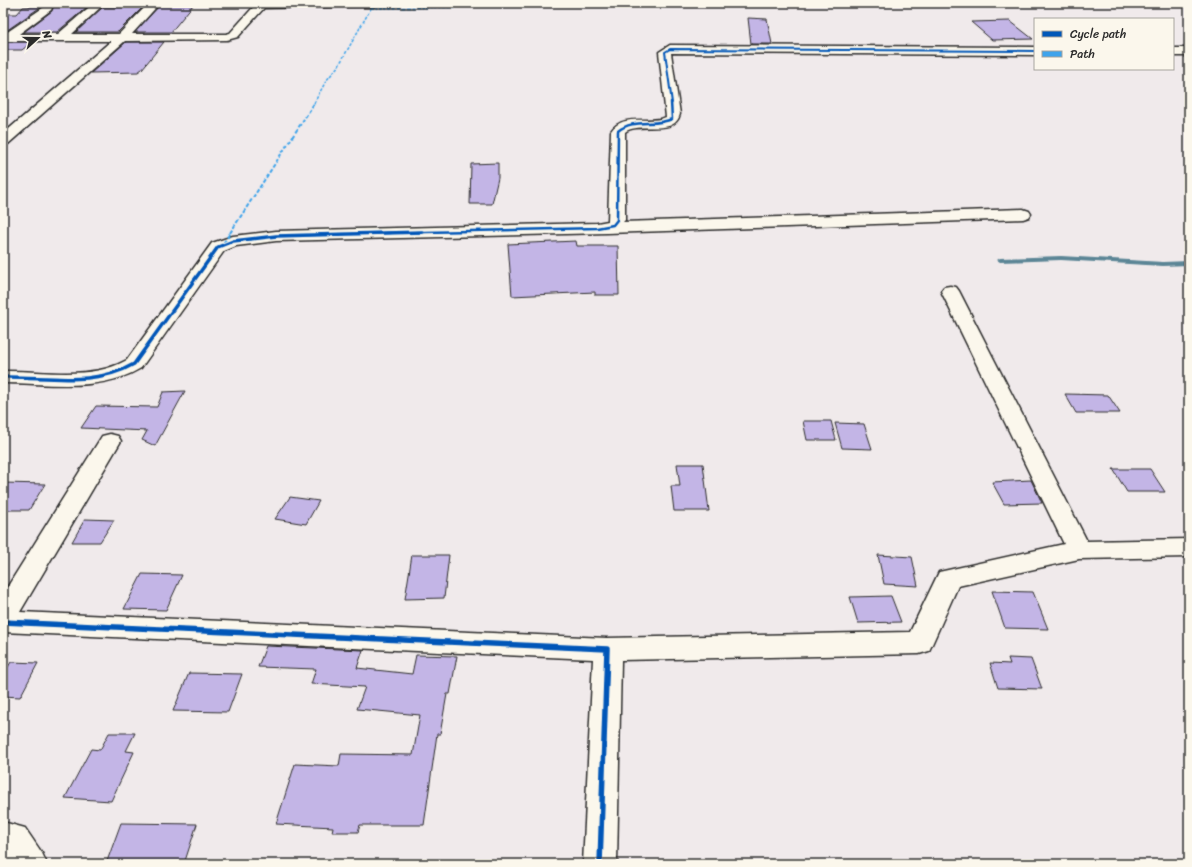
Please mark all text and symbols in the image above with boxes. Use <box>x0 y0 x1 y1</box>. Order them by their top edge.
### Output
north arrow <box>18 18 58 58</box>
legend <box>1034 18 1174 70</box>
text: Cycle path <box>1070 23 1126 45</box>
text: N <box>36 27 57 42</box>
text: Path <box>1070 43 1095 65</box>

